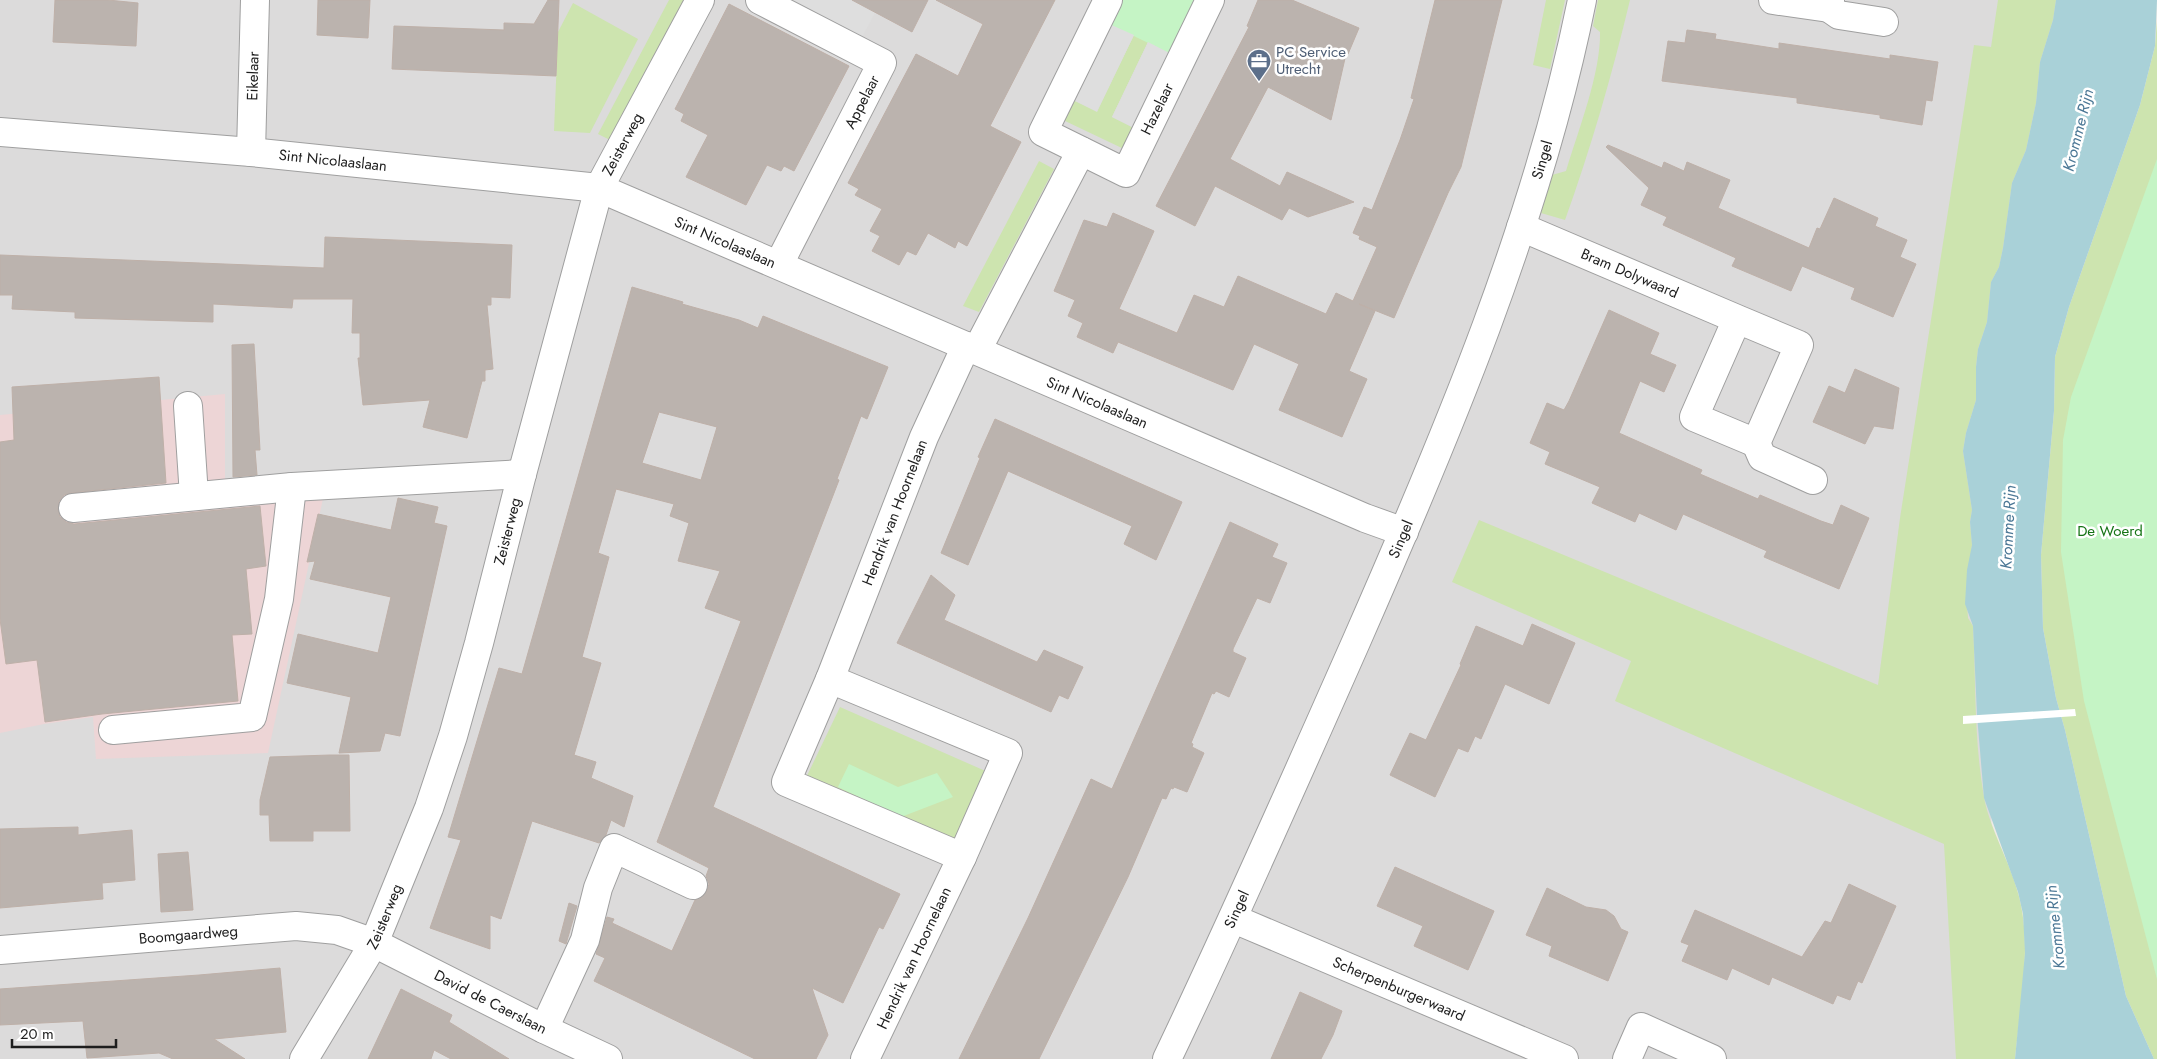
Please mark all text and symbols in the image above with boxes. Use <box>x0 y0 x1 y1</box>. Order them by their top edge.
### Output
place label: PC Service Utrecht <box>1276 41 1346 80</box>
office icon: PC Service Utrecht <box>1246 48 1272 82</box>
street label: Eikelaar <box>241 50 265 101</box>
street label: Appelaar <box>839 71 885 133</box>
street label: Hazelaar <box>1135 78 1180 139</box>
water label: Kromme Rijn <box>2057 86 2099 174</box>
street label: Zeisterweg <box>597 109 648 180</box>
street label: Singel <box>1526 138 1558 182</box>
street label: Sint Nicolaaslaan <box>278 144 388 177</box>
street label: Sint Nicolaaslaan <box>671 211 779 274</box>
street label: Bram Dolywaard <box>1577 243 1682 304</box>
street label: Sint Nicolaaslaan <box>1043 371 1151 434</box>
street label: Hendrik van Hoornelaan <box>856 436 933 589</box>
water label: Kromme Rijn <box>1994 484 2022 570</box>
street label: Zeisterweg <box>488 495 527 567</box>
street label: Singel <box>1383 517 1419 562</box>
park label: De Woerd <box>2077 520 2143 542</box>
street label: Zeisterweg <box>362 881 408 954</box>
street label: Hendrik van Hoornelaan <box>871 883 957 1033</box>
water label: Kromme Rijn <box>2039 884 2071 970</box>
street label: Singel <box>1218 887 1255 932</box>
street label: Boomgaardweg <box>138 920 239 950</box>
street label: Scherpenburgerwaard <box>1329 951 1468 1027</box>
street label: David de Caerslaan <box>430 964 551 1040</box>
scale bar <box>12 1016 116 1048</box>
text: 20 m <box>20 1023 54 1045</box>

